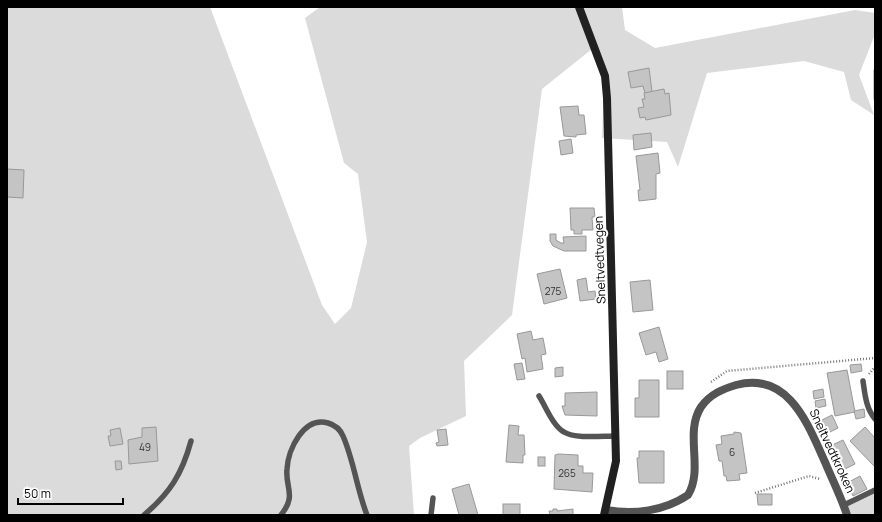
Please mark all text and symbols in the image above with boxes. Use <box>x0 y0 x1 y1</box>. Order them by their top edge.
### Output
street label: Sneltvedtvegen <box>589 216 610 304</box>
house number: 275 <box>545 284 561 298</box>
street label: Sneltvedtkroken <box>806 406 859 496</box>
house number: 49 <box>139 440 151 454</box>
house number: 6 <box>729 445 735 459</box>
house number: 265 <box>558 466 576 480</box>
scale bar <box>18 480 123 506</box>
text: 50 m <box>24 485 51 502</box>

